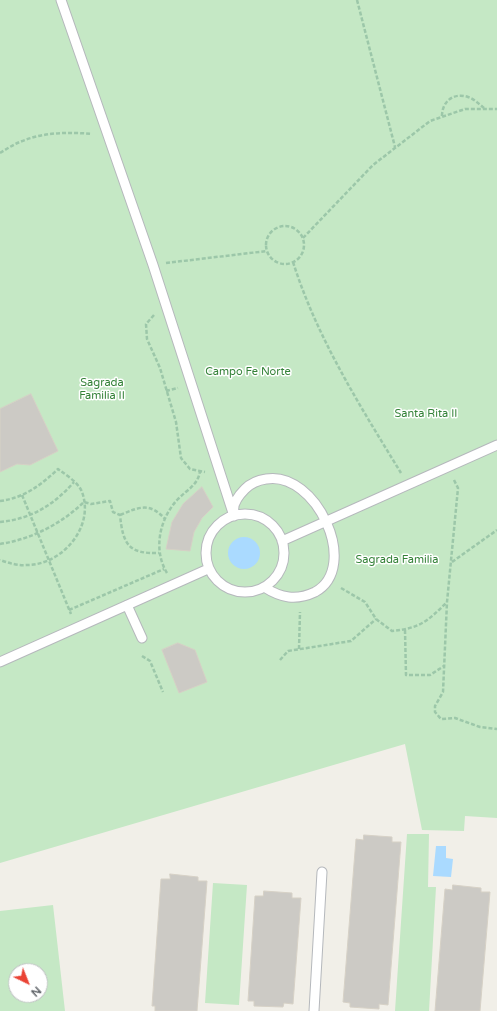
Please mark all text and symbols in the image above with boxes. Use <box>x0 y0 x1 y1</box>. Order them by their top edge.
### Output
park label: Campo Fe Norte <box>205 365 291 379</box>
park label: Sagrada Familia II <box>79 376 125 402</box>
park label: Santa Rita II <box>395 407 457 421</box>
park label: Sagrada Familia <box>356 553 438 567</box>
north arrow <box>8 963 48 1003</box>
text: N <box>28 984 44 999</box>

